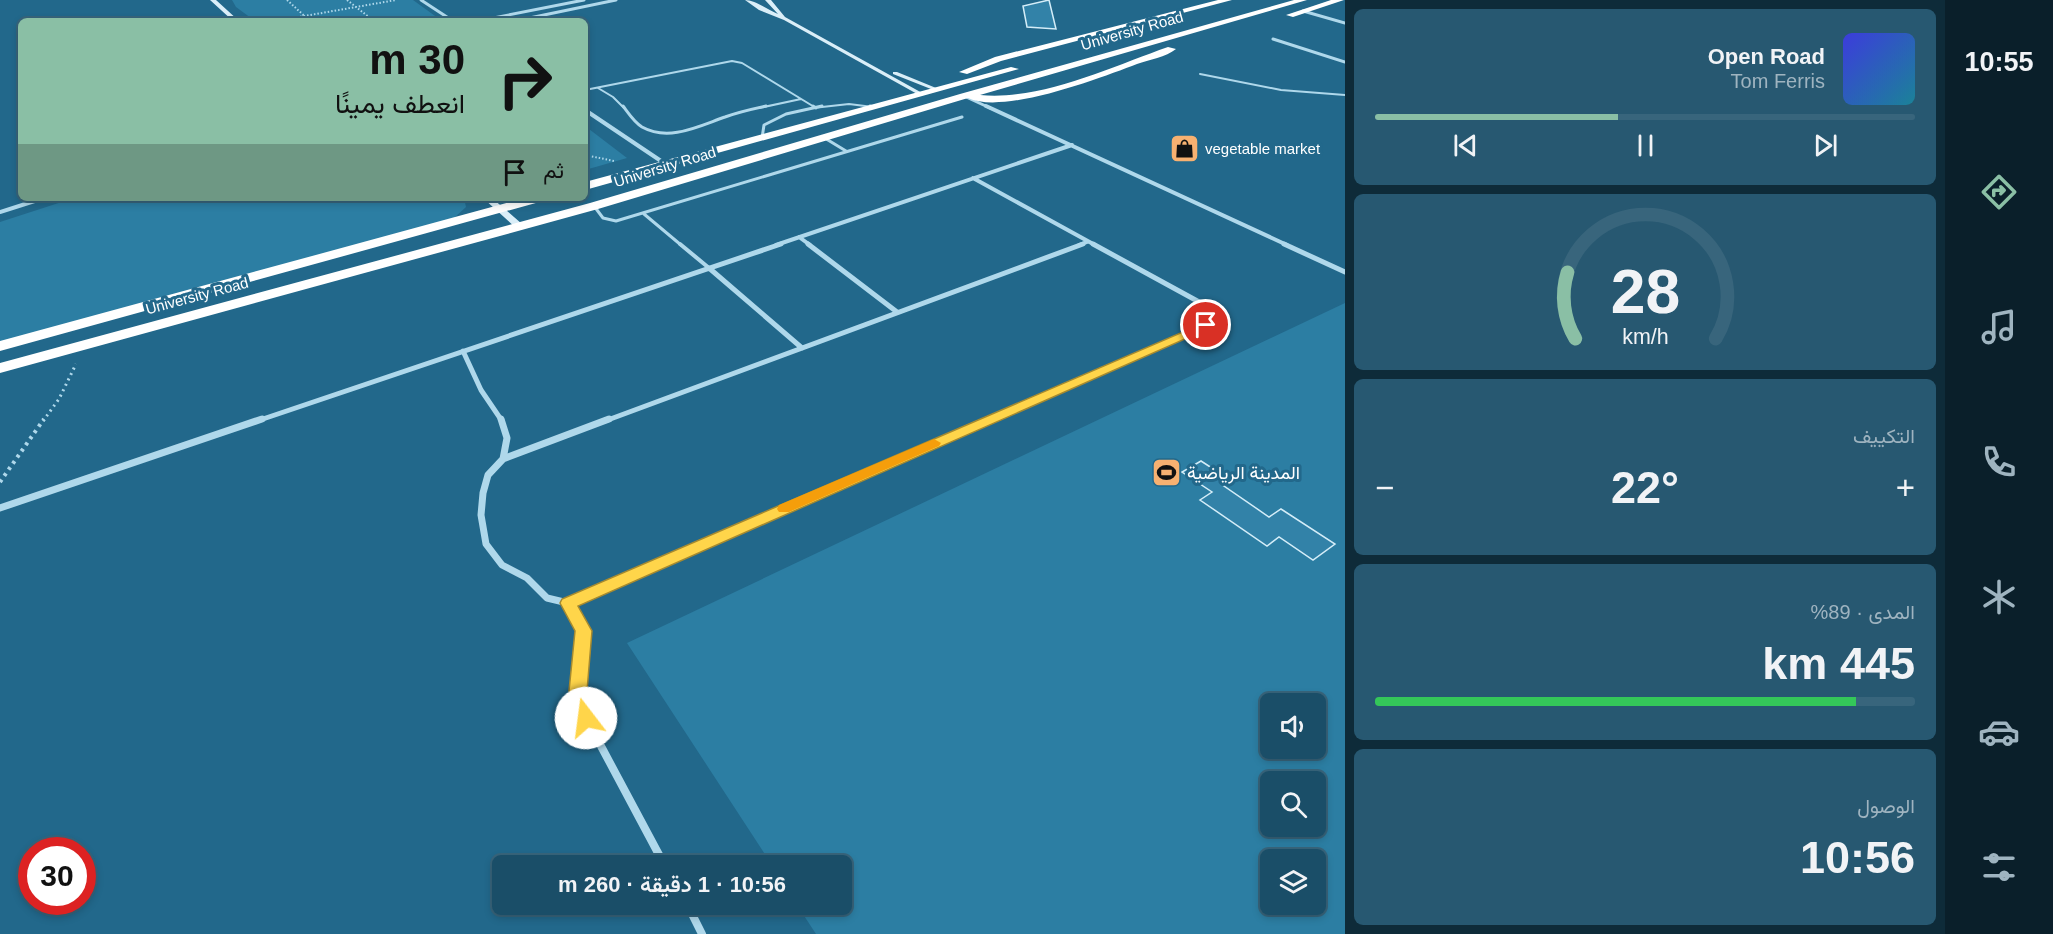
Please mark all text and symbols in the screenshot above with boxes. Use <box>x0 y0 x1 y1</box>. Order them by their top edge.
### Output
street label: University Road <box>1079 8 1185 53</box>
text: 30 m <box>369 36 465 83</box>
icon: right <box>486 42 564 120</box>
text: Open Road <box>1708 44 1825 69</box>
text: 10:55 <box>1964 47 2034 77</box>
text: Tom Ferris <box>1731 70 1825 92</box>
text: انعطف يمينًا <box>335 89 465 119</box>
icon: previous <box>1449 129 1482 162</box>
icon: pause <box>1629 129 1662 162</box>
icon: next <box>1809 129 1842 162</box>
shop icon: vegetable market <box>1168 133 1200 165</box>
place label: vegetable market <box>1205 140 1321 157</box>
street label: University Road <box>612 143 718 190</box>
icon: arrive <box>498 156 531 189</box>
text: ثم <box>543 158 564 183</box>
icon: directions <box>1978 171 2020 213</box>
text: 28 <box>1610 257 1680 326</box>
street label: University Road <box>144 274 250 317</box>
pin <box>1180 299 1231 350</box>
icon: music <box>1978 306 2020 348</box>
icon: arrive <box>1189 308 1222 341</box>
text: km/h <box>1622 325 1668 349</box>
text: التكييف <box>1853 425 1915 447</box>
icon: phone <box>1978 441 2020 483</box>
sports icon: المدينة الرياضية <box>1150 457 1182 489</box>
text: 22° <box>1611 462 1679 513</box>
place label: المدينة الرياضية <box>1187 463 1300 484</box>
text: − <box>1375 469 1394 506</box>
text: + <box>1896 469 1915 506</box>
icon: climate <box>1978 576 2020 618</box>
text: المدى · 89% <box>1811 601 1915 623</box>
text: 445 km <box>1762 638 1915 689</box>
position arrow <box>554 686 618 750</box>
map controls <box>1260 693 1326 915</box>
button: sound <box>1260 693 1326 759</box>
icon: car <box>1978 711 2020 753</box>
button: search <box>1260 771 1326 837</box>
text: الوصول <box>1857 795 1915 817</box>
text: 10:56 <box>1800 832 1915 883</box>
speed limit sign: 30 <box>18 837 96 915</box>
icon: filters <box>1978 846 2020 888</box>
button: layers <box>1260 849 1326 915</box>
text: 10:56 · 1 دقيقة · 260 m <box>558 872 786 897</box>

